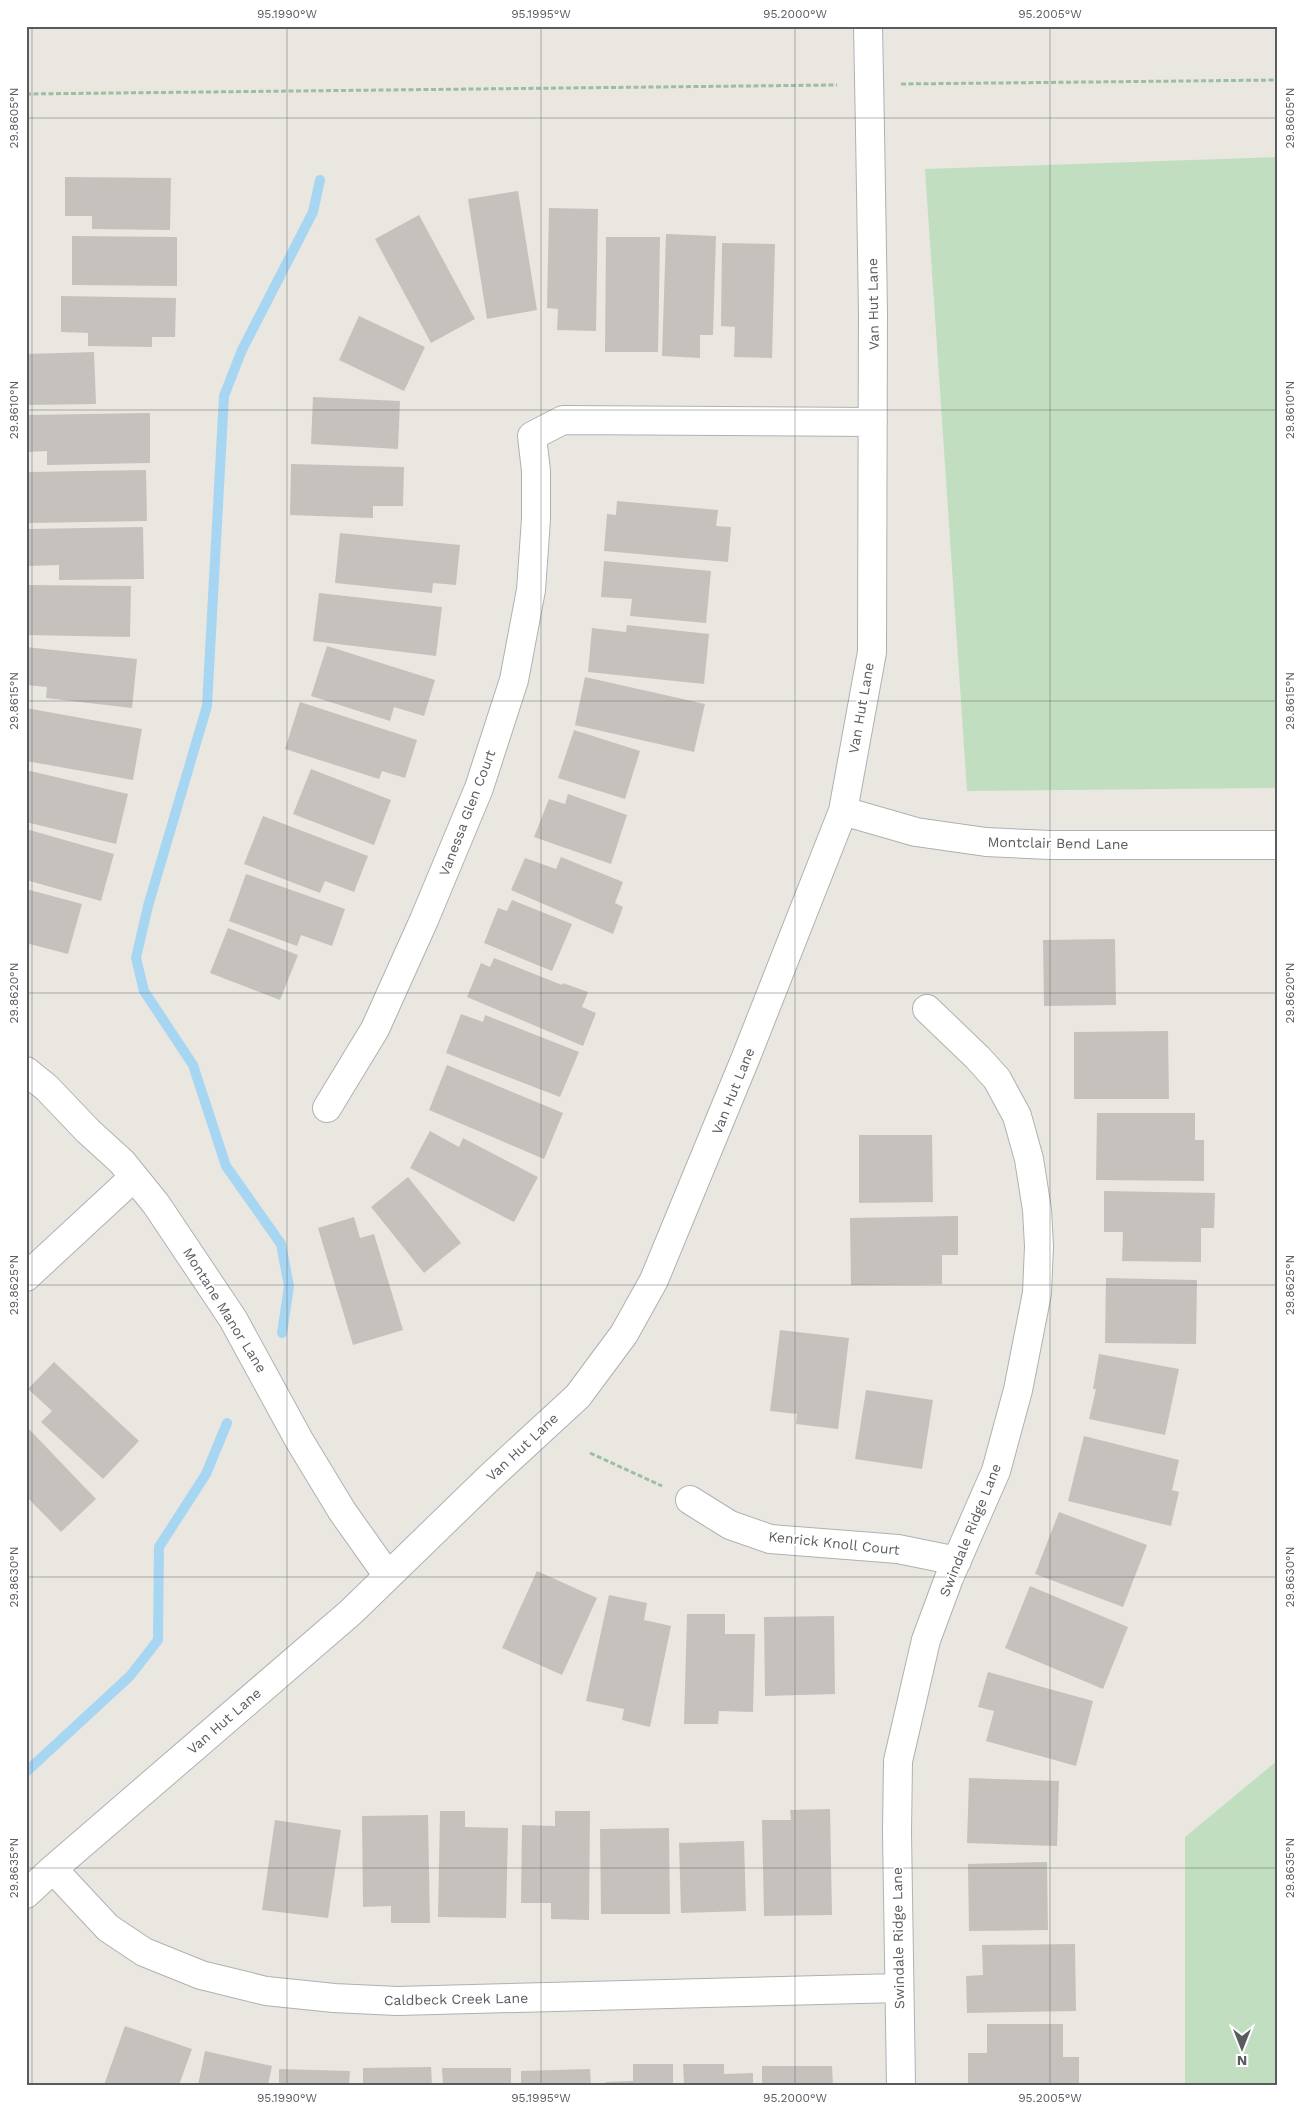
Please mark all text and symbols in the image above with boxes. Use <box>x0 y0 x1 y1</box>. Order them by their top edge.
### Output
text: 95.1990°W <box>257 7 318 21</box>
text: 95.1995°W <box>511 7 571 21</box>
text: 95.2000°W <box>763 7 827 21</box>
text: 95.2005°W <box>1018 7 1082 21</box>
text: 29.8605°N <box>7 88 21 148</box>
text: 29.8605°N <box>1283 88 1297 148</box>
street label: Van Hut Lane <box>864 258 882 350</box>
text: 29.8610°N <box>7 381 21 439</box>
text: 29.8610°N <box>1283 381 1297 439</box>
street label: Van Hut Lane <box>845 661 877 755</box>
text: 29.8615°N <box>7 672 21 730</box>
text: 29.8615°N <box>1283 672 1297 730</box>
street label: Vanessa Glen Court <box>436 748 498 878</box>
street label: Montclair Bend Lane <box>987 834 1129 852</box>
text: 29.8620°N <box>7 963 21 1023</box>
text: 29.8620°N <box>1283 963 1297 1023</box>
street label: Van Hut Lane <box>708 1045 758 1137</box>
street label: Montane Manor Lane <box>180 1245 270 1375</box>
text: 29.8625°N <box>7 1255 21 1315</box>
text: 29.8625°N <box>1283 1255 1297 1315</box>
street label: Van Hut Lane <box>483 1410 561 1484</box>
street label: Swindale Ridge Lane <box>936 1461 1004 1599</box>
street label: Kenrick Knoll Court <box>768 1528 901 1558</box>
text: 29.8630°N <box>7 1547 21 1607</box>
text: 29.8630°N <box>1283 1547 1297 1607</box>
street label: Van Hut Lane <box>184 1685 264 1757</box>
text: 29.8635°N <box>7 1838 21 1898</box>
text: 29.8635°N <box>1283 1838 1297 1898</box>
street label: Swindale Ridge Lane <box>889 1867 907 2009</box>
street label: Caldbeck Creek Lane <box>384 1990 528 2008</box>
north arrow <box>1216 2024 1266 2074</box>
text: N <box>1237 2053 1247 2069</box>
text: 95.1990°W <box>257 2091 318 2105</box>
text: 95.1995°W <box>511 2091 571 2105</box>
text: 95.2000°W <box>763 2091 827 2105</box>
text: 95.2005°W <box>1018 2091 1082 2105</box>

